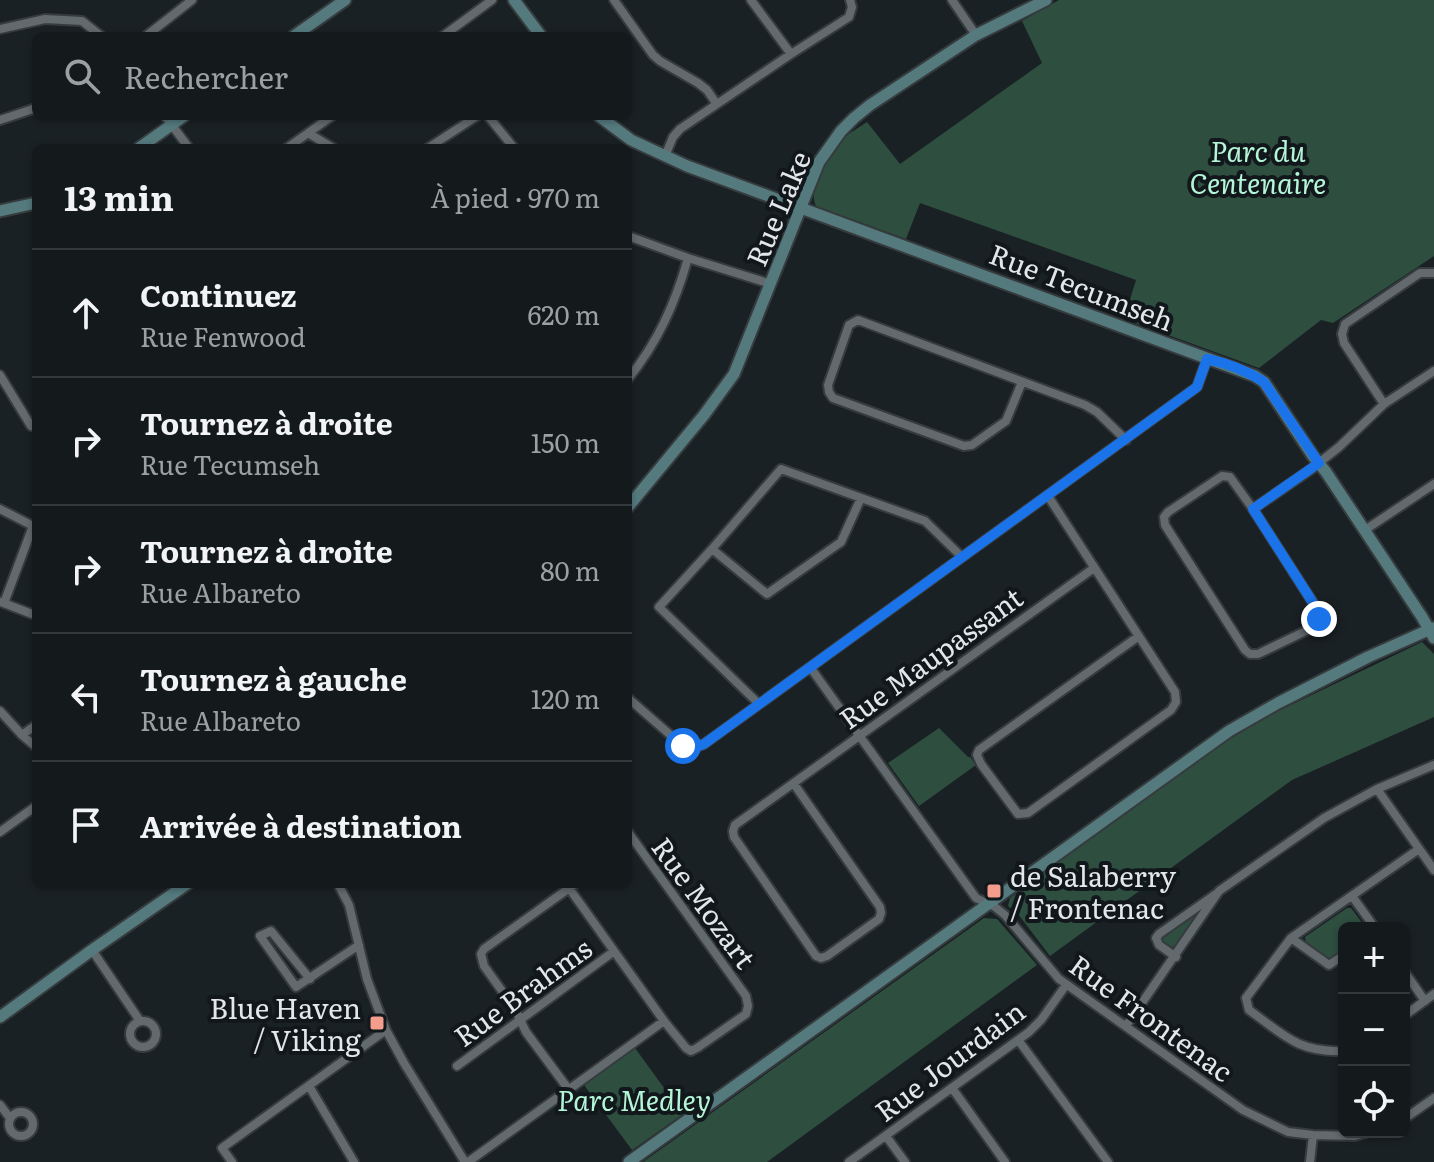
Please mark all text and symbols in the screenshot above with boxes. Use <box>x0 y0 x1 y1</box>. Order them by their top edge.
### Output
search box <box>32 32 632 120</box>
icon: search <box>60 54 104 98</box>
text: Rechercher <box>124 54 288 98</box>
park label: Parc du Centenaire <box>1190 129 1326 203</box>
street label: Rue Lake <box>734 144 820 272</box>
text: 13 min <box>64 171 174 221</box>
text: À pied · 970 m <box>431 177 600 216</box>
street label: Rue Tecumseh <box>984 232 1180 340</box>
text: Continuez <box>140 272 297 316</box>
icon: ahead <box>64 291 108 335</box>
text: 620 m <box>527 294 600 333</box>
text: Rue Fenwood <box>140 316 306 355</box>
text: Tournez à droite <box>140 400 393 444</box>
icon: right <box>64 419 108 463</box>
text: 150 m <box>531 422 600 461</box>
text: Rue Tecumseh <box>140 444 320 483</box>
text: Tournez à droite <box>140 528 393 572</box>
icon: right <box>64 547 108 591</box>
text: 80 m <box>540 550 600 589</box>
text: Rue Albareto <box>140 572 301 611</box>
street label: Rue Maupassant <box>830 576 1031 738</box>
route end <box>1301 601 1337 637</box>
text: Tournez à gauche <box>140 656 407 700</box>
icon: left <box>64 675 108 719</box>
text: 120 m <box>531 678 600 717</box>
text: Rue Albareto <box>140 700 301 739</box>
route start <box>665 728 701 764</box>
icon: arrive <box>64 803 108 847</box>
text: Arrivée à destination <box>140 803 462 847</box>
street label: Rue Mozart <box>643 827 768 977</box>
place label: de Salaberry / Frontenac <box>1010 854 1177 928</box>
marker: de Salaberry / Frontenac <box>985 882 1003 900</box>
map controls <box>1338 922 1410 1138</box>
button: + <box>1338 922 1410 994</box>
street label: Rue Brahms <box>444 927 600 1055</box>
street label: Rue Frontenac <box>1061 943 1243 1091</box>
place label: Blue Haven / Viking <box>210 986 361 1060</box>
street label: Rue Jourdain <box>865 990 1033 1130</box>
button: − <box>1338 994 1410 1066</box>
marker: Blue Haven / Viking <box>368 1014 386 1032</box>
button: locate <box>1338 1066 1410 1138</box>
park label: Parc Medley <box>557 1078 711 1120</box>

